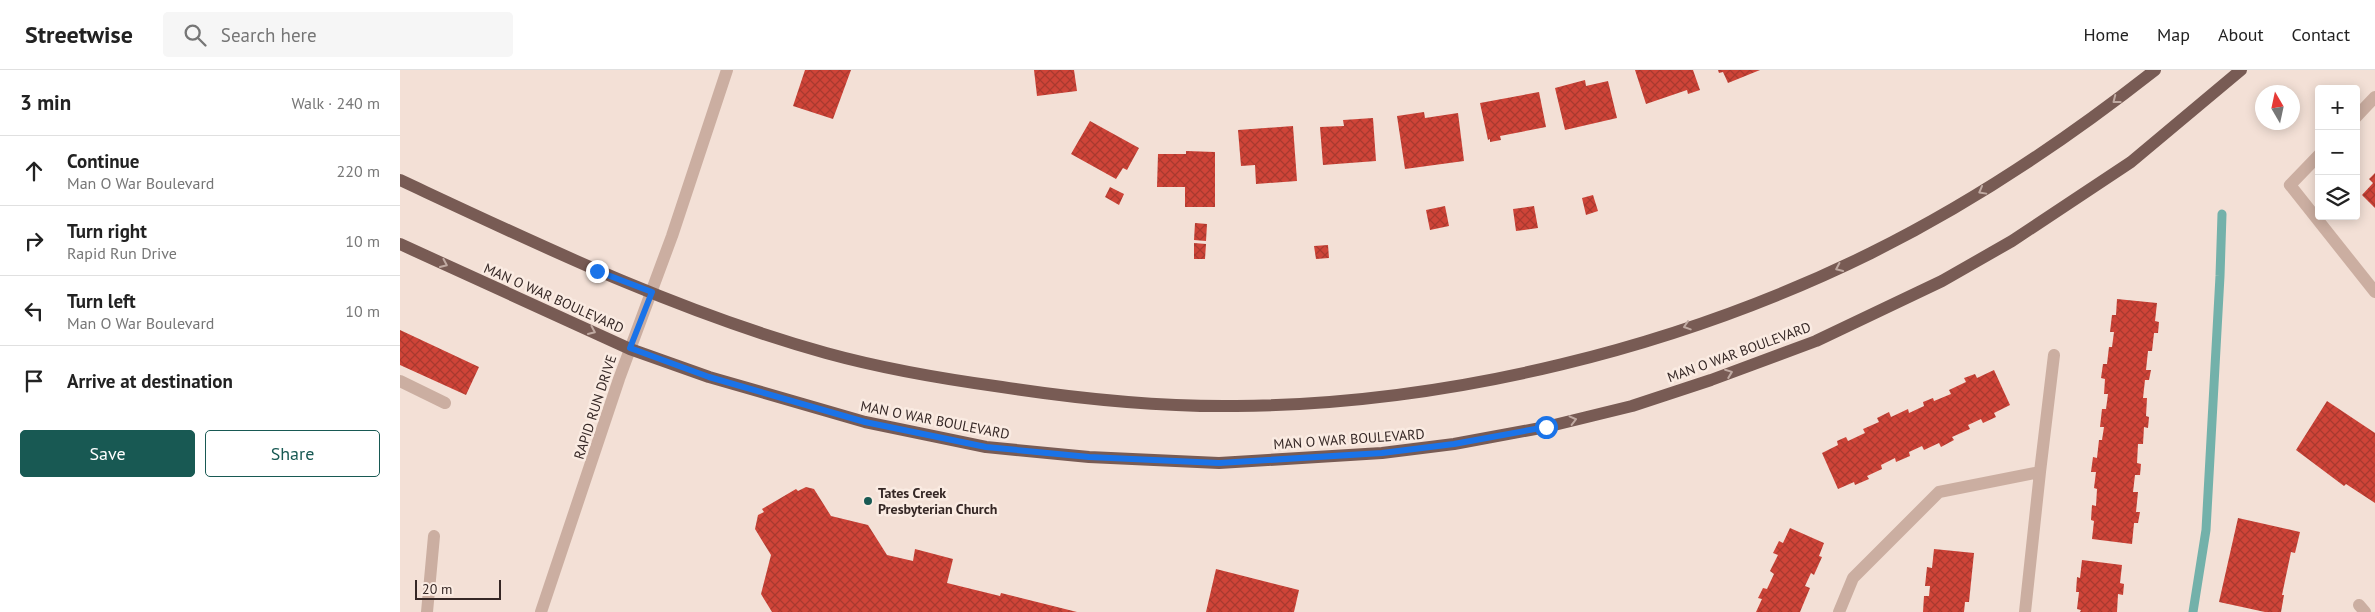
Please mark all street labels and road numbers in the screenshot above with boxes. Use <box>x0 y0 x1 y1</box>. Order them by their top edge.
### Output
street label: MAN O WAR BOULEVARD <box>481 259 627 337</box>
street label: MAN O WAR BOULEVARD <box>1665 318 1813 386</box>
street label: RAPID RUN DRIVE <box>570 353 620 461</box>
street label: MAN O WAR BOULEVARD <box>859 397 1011 443</box>
street label: MAN O WAR BOULEVARD <box>1273 425 1425 453</box>

